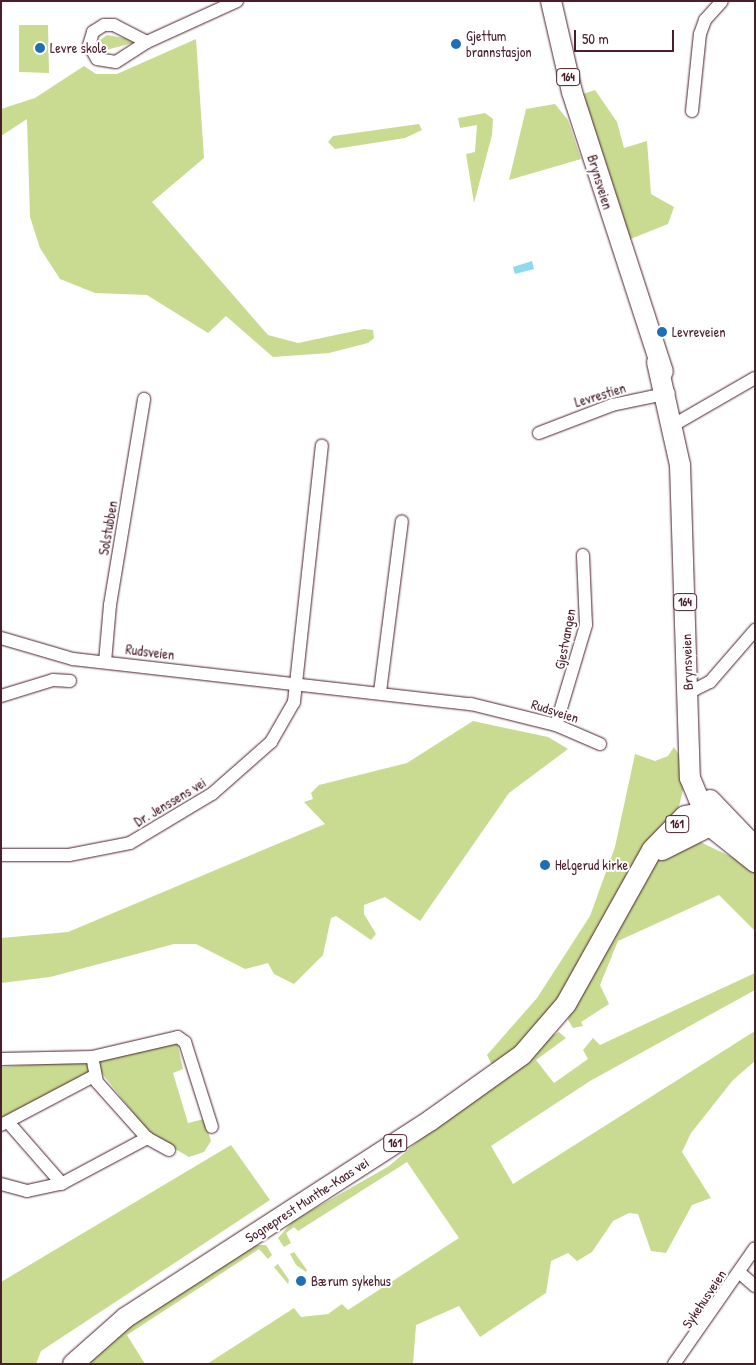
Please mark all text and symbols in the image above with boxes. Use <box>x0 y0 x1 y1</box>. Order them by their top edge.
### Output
scale bar <box>576 20 676 52</box>
place label: Gjettum brannstasjon <box>466 28 532 60</box>
text: 50 m <box>582 28 609 49</box>
marker: Gjettum brannstasjon <box>450 38 462 50</box>
place label: Levre skole <box>50 40 107 56</box>
marker: Levre skole <box>34 42 46 54</box>
road number: 164 <box>556 68 580 86</box>
street label: Brynsveien <box>584 153 616 211</box>
place label: Levreveien <box>672 324 726 340</box>
marker: Levreveien <box>656 326 668 338</box>
street label: Levrestien <box>572 379 628 411</box>
street label: Solstubben <box>95 499 121 557</box>
road number: 164 <box>672 592 698 612</box>
street label: Gjestvangen <box>551 607 579 671</box>
street label: Brynsveien <box>678 634 696 690</box>
street label: Rudsveien <box>125 641 175 663</box>
street label: Rudsveien <box>529 695 581 727</box>
street label: Dr. Jenssens vei <box>131 774 209 830</box>
road number: 161 <box>664 814 690 834</box>
place label: Helgerud kirke <box>555 857 628 873</box>
marker: Helgerud kirke <box>539 859 551 871</box>
road number: 161 <box>382 1134 408 1152</box>
street label: Sogneprest Munthe-Kaas vei <box>242 1154 372 1246</box>
street label: Sykehusveien <box>678 1267 730 1331</box>
place label: Bærum sykehus <box>311 1273 391 1289</box>
marker: Bærum sykehus <box>295 1275 307 1287</box>

